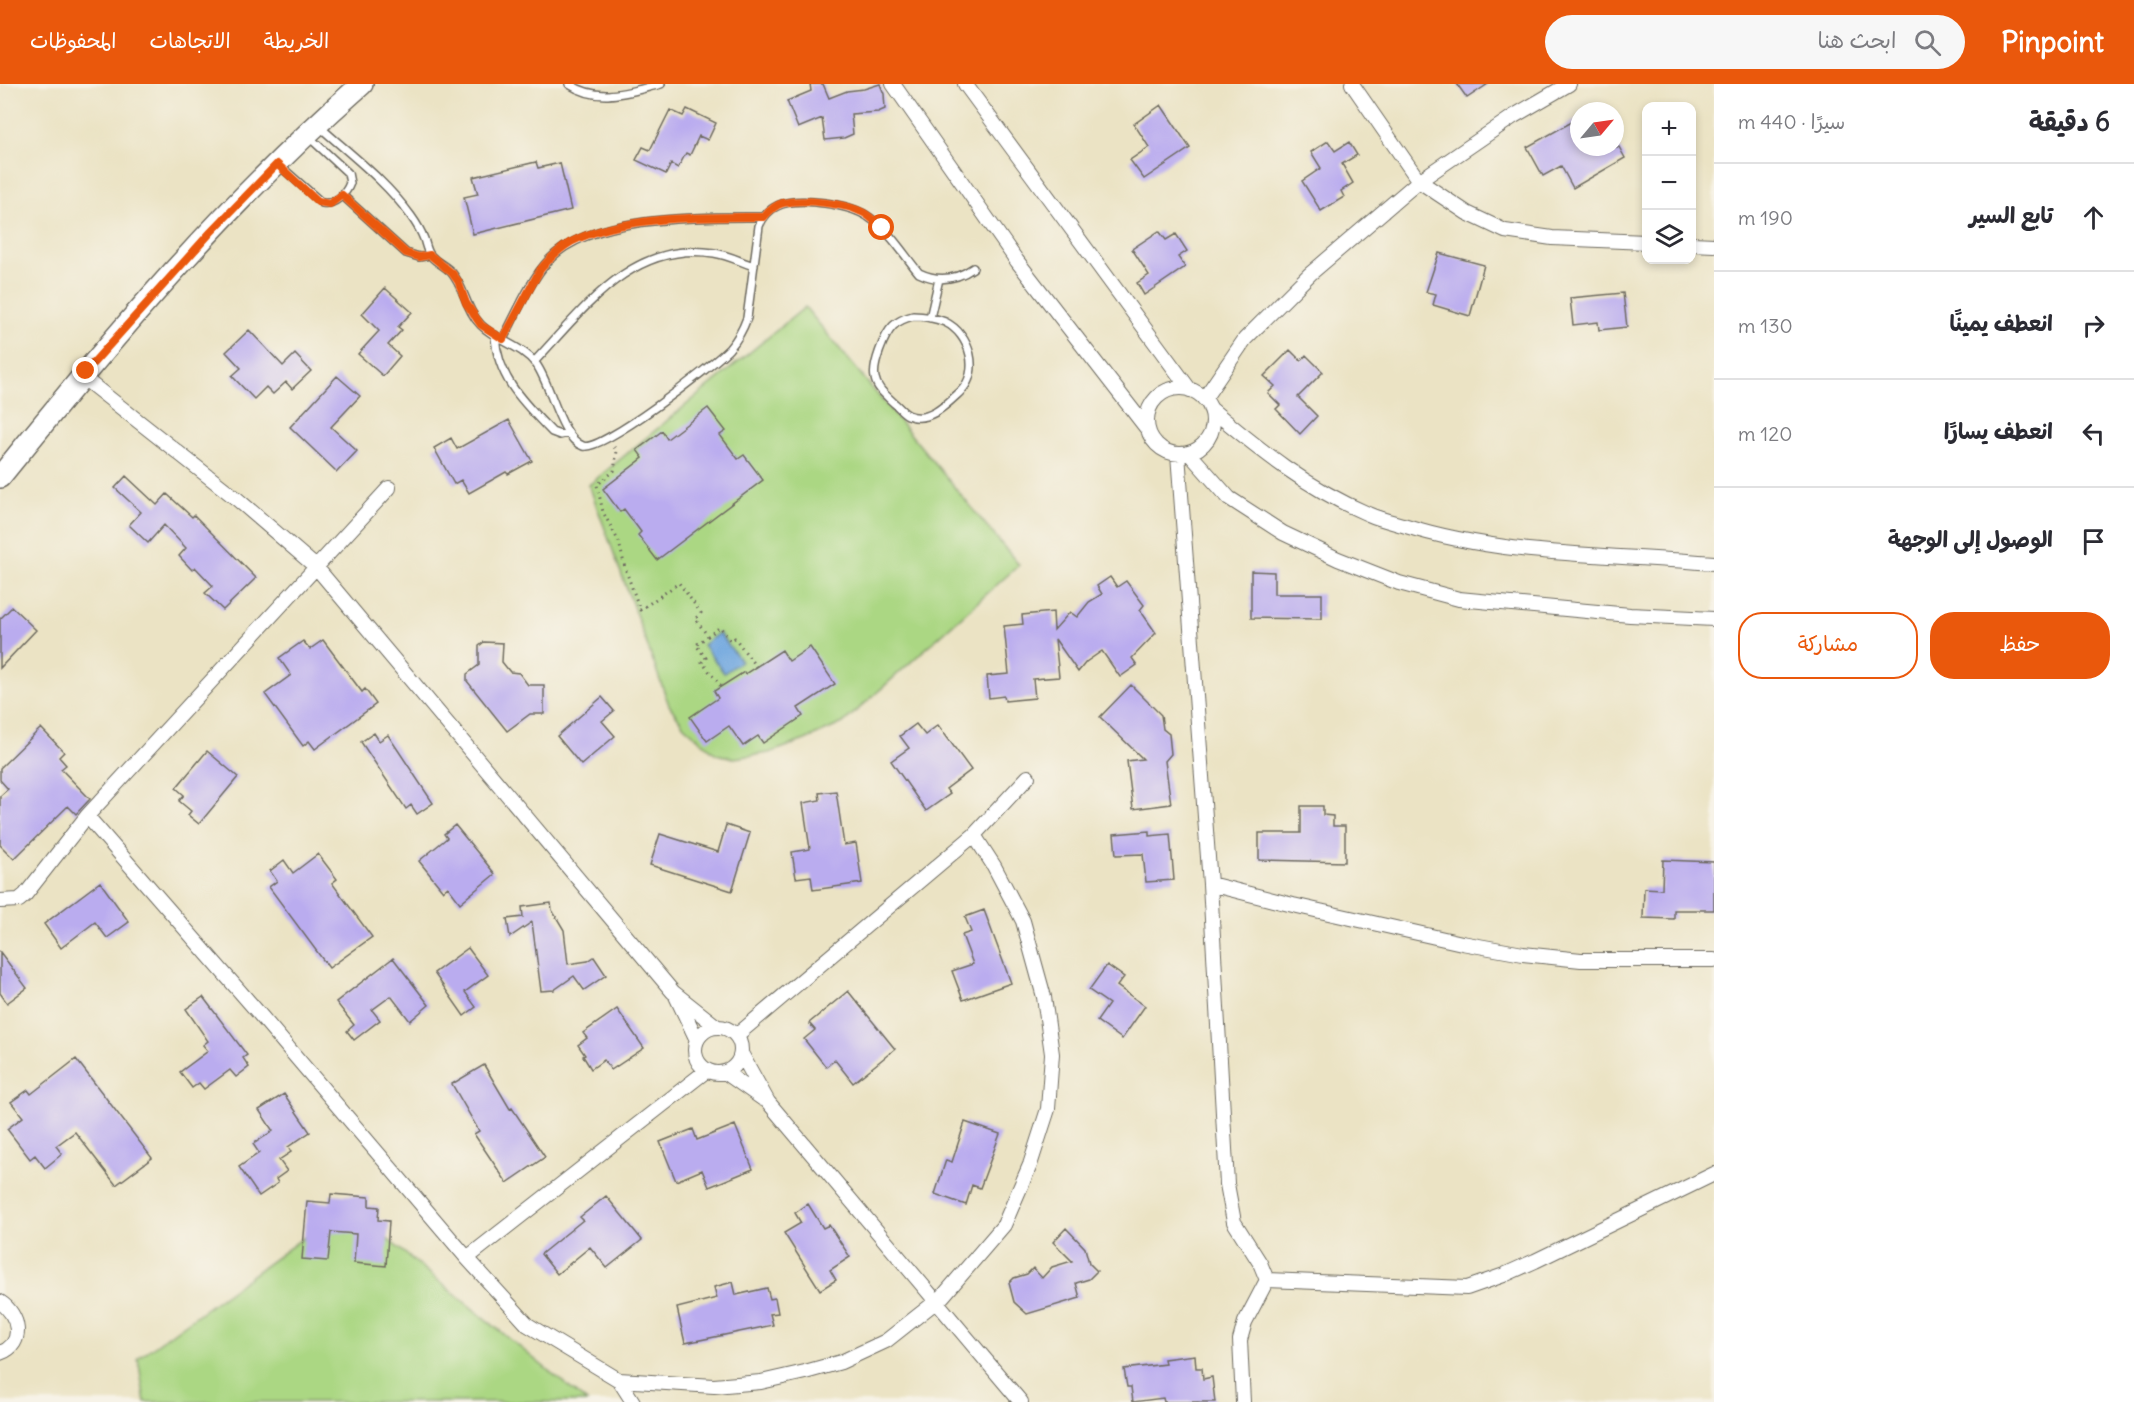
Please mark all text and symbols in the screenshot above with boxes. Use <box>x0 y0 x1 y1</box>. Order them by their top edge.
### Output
search box <box>1545 15 1965 69</box>
text: Pinpoint <box>2001 24 2104 60</box>
text: ابحث هنا <box>1818 26 1896 54</box>
icon: search <box>1911 26 1944 59</box>
text: المحفوظات <box>30 27 116 54</box>
text: الاتجاهات <box>149 27 231 54</box>
text: الخريطة <box>264 27 329 54</box>
north arrow <box>1570 102 1624 156</box>
map controls <box>1642 102 1696 264</box>
button: + <box>1642 102 1696 156</box>
text: 6 دقيقة <box>2029 105 2110 138</box>
text: سيرًا · 440 m <box>1738 109 1845 134</box>
button: − <box>1642 156 1696 210</box>
text: تابع السير <box>1969 201 2053 229</box>
icon: ahead <box>2077 201 2110 234</box>
text: 190 m <box>1738 205 1793 230</box>
button: layers <box>1642 210 1696 264</box>
route start <box>868 214 894 240</box>
text: انعطف يمينًا <box>1950 309 2053 337</box>
icon: right <box>2077 309 2110 342</box>
text: 130 m <box>1738 313 1793 338</box>
route end <box>72 357 98 383</box>
text: انعطف يسارًا <box>1944 417 2053 445</box>
icon: left <box>2077 417 2110 450</box>
text: 120 m <box>1738 421 1792 446</box>
text: الوصول إلى الوجهة <box>1888 525 2053 553</box>
icon: arrive <box>2077 525 2110 558</box>
button: مشاركة <box>1738 612 1918 679</box>
button: حفظ <box>1930 612 2110 679</box>

